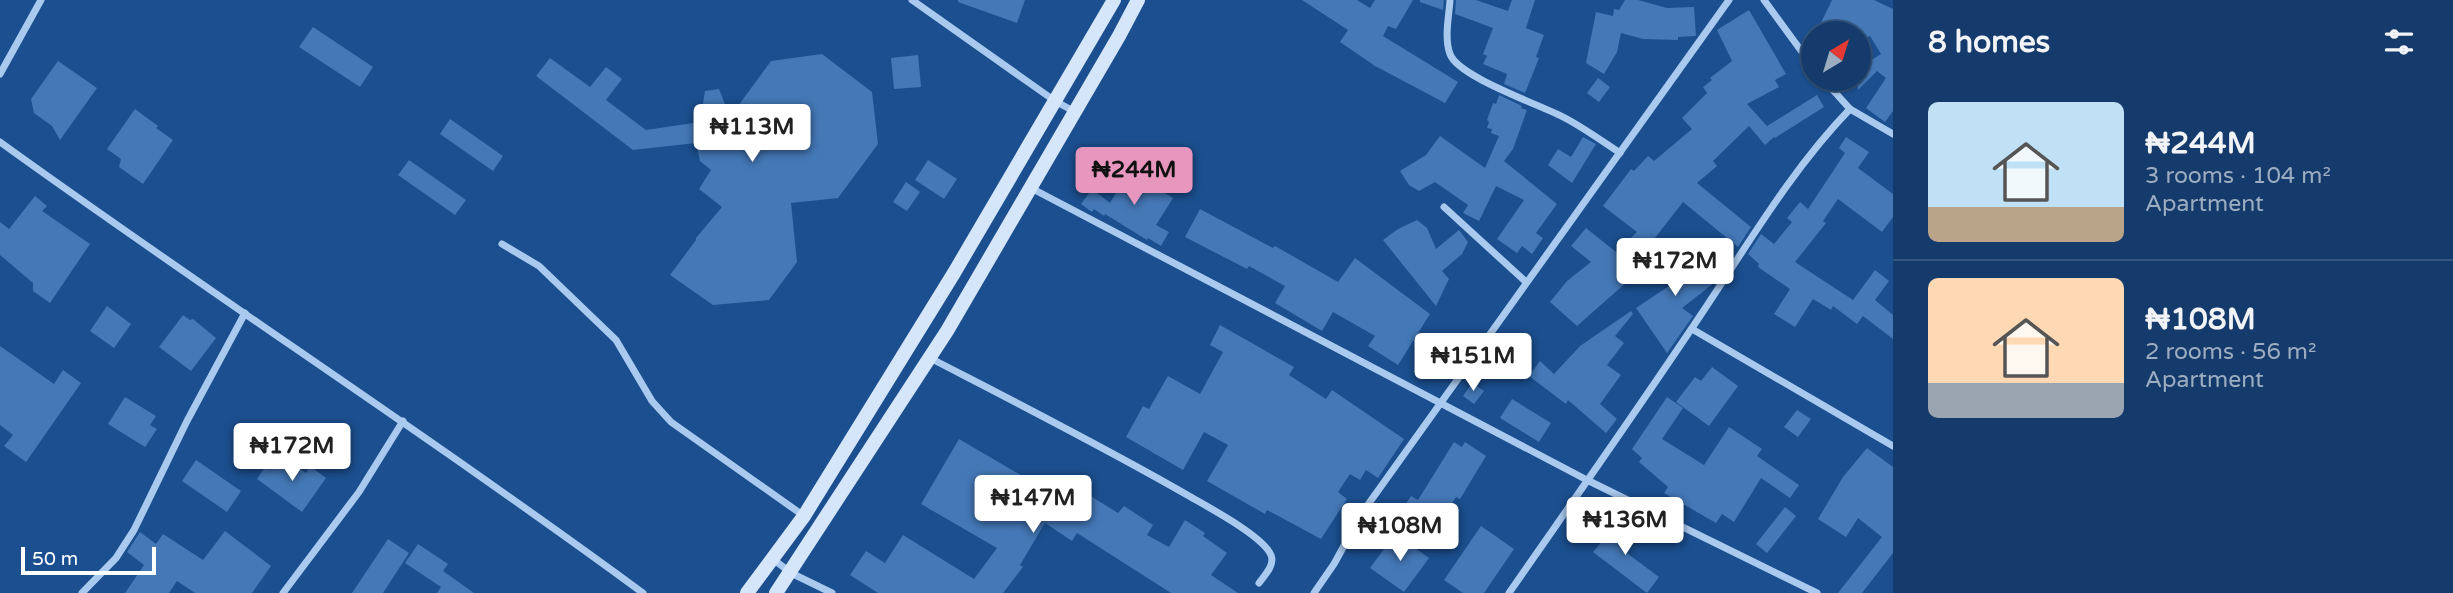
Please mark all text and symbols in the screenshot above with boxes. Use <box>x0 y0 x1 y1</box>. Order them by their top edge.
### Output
north arrow <box>1801 21 1871 91</box>
map controls <box>1801 21 1871 91</box>
icon: filters <box>2380 23 2418 61</box>
text: 8 homes <box>1928 24 2050 61</box>
pin: ₦113M <box>703 104 801 164</box>
text: ₦113M <box>710 113 794 141</box>
text: ₦244M <box>2145 125 2256 162</box>
icon: home <box>1984 130 2068 214</box>
pin: ₦244M <box>1085 148 1183 207</box>
text: ₦244M <box>1092 156 1176 184</box>
text: 3 rooms · 104 m² <box>2145 162 2331 190</box>
text: Apartment <box>2145 190 2264 218</box>
pin: ₦172M <box>1626 238 1724 298</box>
text: ₦172M <box>1633 247 1717 275</box>
text: ₦108M <box>2145 301 2256 338</box>
icon: home <box>1984 306 2068 390</box>
pin: ₦151M <box>1424 334 1522 393</box>
text: 2 rooms · 56 m² <box>2145 338 2316 366</box>
text: ₦151M <box>1431 342 1515 370</box>
text: Apartment <box>2145 366 2264 394</box>
pin: ₦172M <box>243 424 341 483</box>
text: ₦172M <box>250 432 334 460</box>
pin: ₦147M <box>984 476 1082 535</box>
text: ₦147M <box>991 484 1075 512</box>
pin: ₦136M <box>1576 498 1674 557</box>
pin: ₦108M <box>1351 504 1449 563</box>
text: ₦136M <box>1583 506 1667 534</box>
text: ₦108M <box>1358 512 1442 540</box>
scale bar <box>21 544 156 576</box>
text: 50 m <box>32 548 78 570</box>

